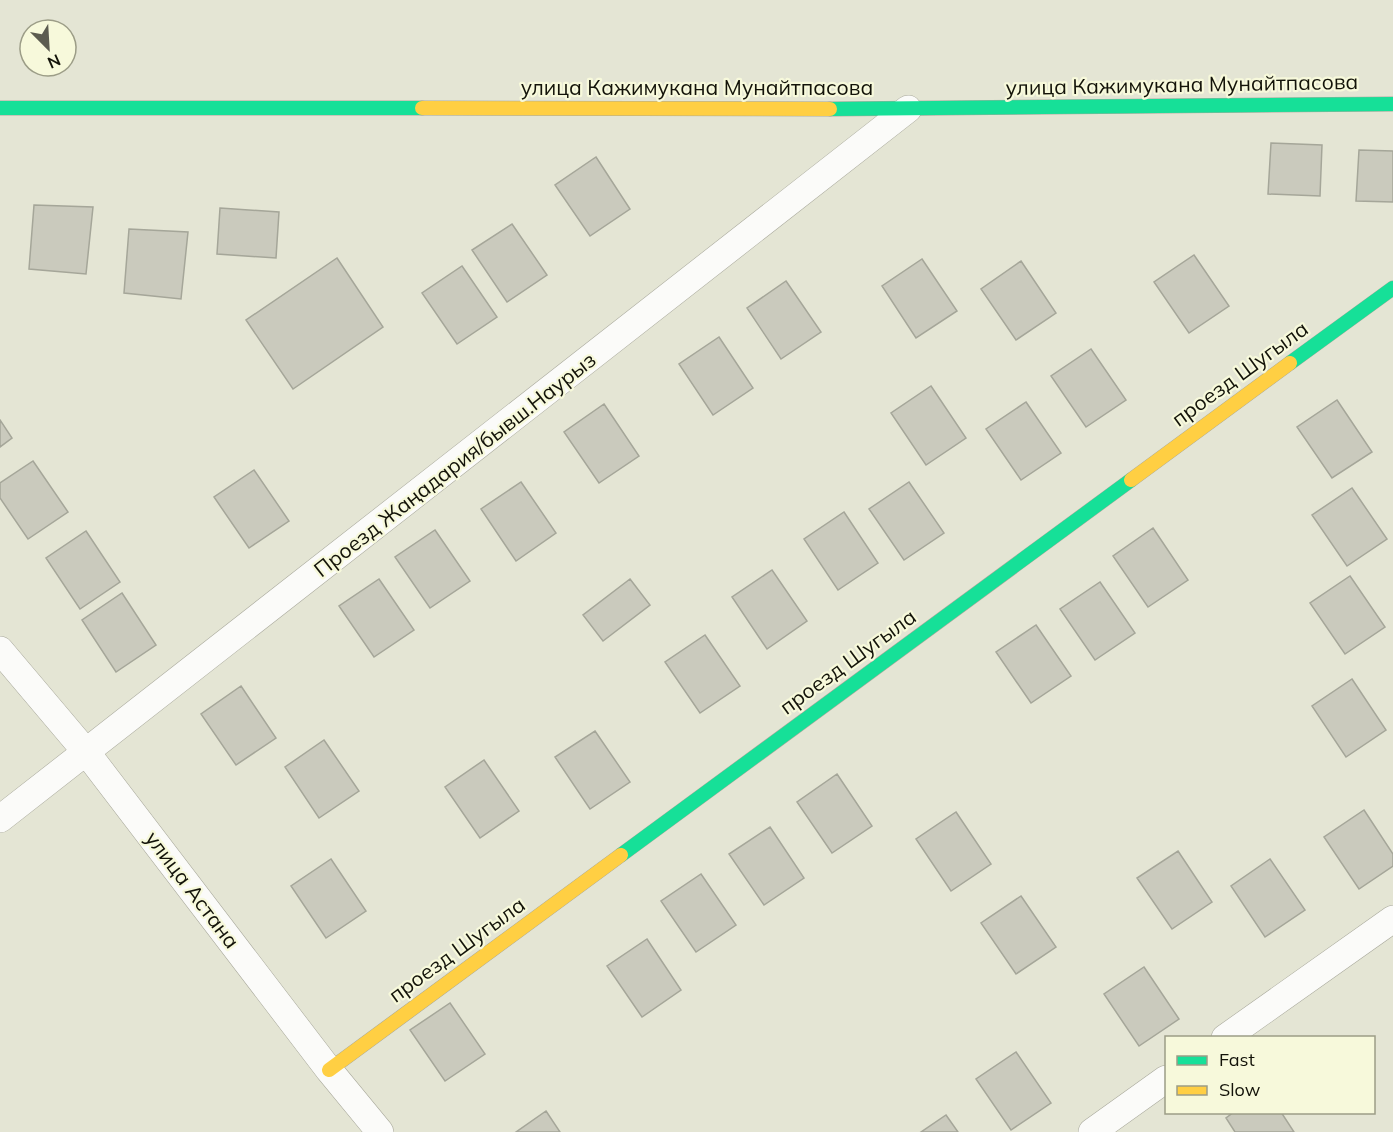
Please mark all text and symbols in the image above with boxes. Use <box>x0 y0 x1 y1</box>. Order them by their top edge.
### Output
north arrow <box>18 18 78 78</box>
text: N <box>45 50 64 73</box>
street label: улица Кажимукана Мунайтпасова <box>1005 68 1359 100</box>
street label: улица Кажимукана Мунайтпасова <box>521 74 873 100</box>
street label: проезд Шугыла <box>1166 315 1313 431</box>
street label: Проезд Жаңадария/бывш.Наурыз <box>308 346 600 582</box>
street label: проезд Шугыла <box>774 603 921 719</box>
street label: улица Астана <box>140 825 245 953</box>
street label: проезд Шугыла <box>383 891 530 1007</box>
legend <box>1165 1036 1375 1114</box>
text: Fast <box>1219 1048 1255 1071</box>
text: Slow <box>1219 1078 1261 1101</box>

